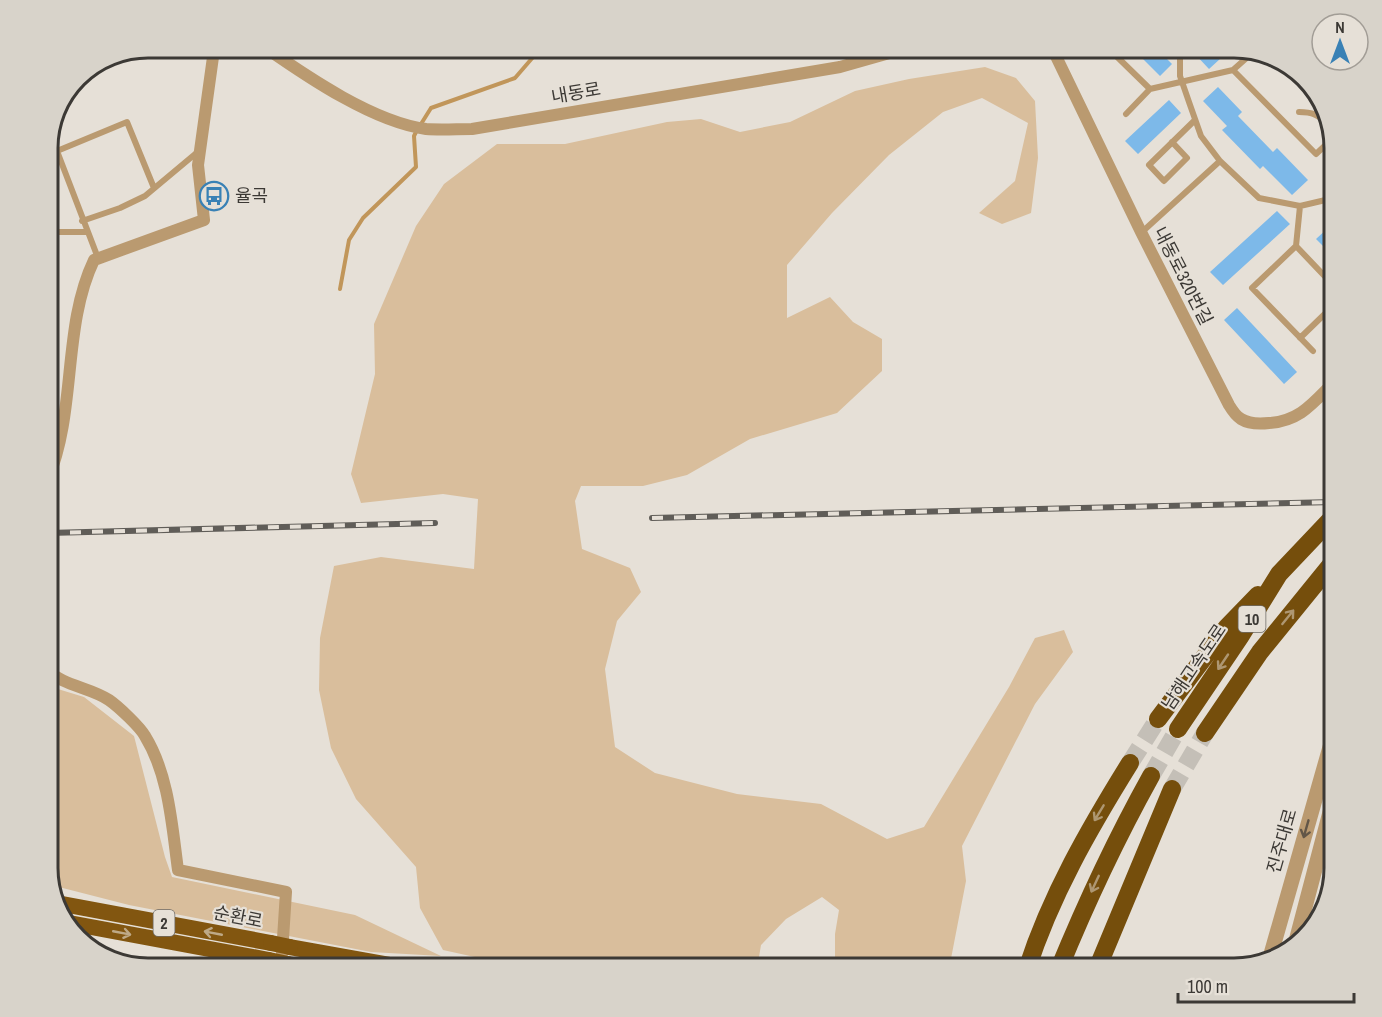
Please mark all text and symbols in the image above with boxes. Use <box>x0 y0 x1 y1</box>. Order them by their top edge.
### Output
north arrow <box>1310 12 1370 72</box>
text: N <box>1335 16 1345 38</box>
street label: 내동로 <box>549 76 603 109</box>
bus stop icon: 율곡 <box>198 180 230 212</box>
place label: 율곡 <box>235 183 268 208</box>
street label: 내동로320번길 <box>1148 222 1219 329</box>
road number: 10 <box>1238 606 1266 632</box>
one-way arrow <box>1281 610 1294 626</box>
street label: 남해고속도로 <box>1155 619 1232 715</box>
one-way arrow <box>1217 654 1230 671</box>
one-way arrow <box>1093 804 1105 821</box>
street label: 진주대로 <box>1260 806 1303 876</box>
one-way arrow <box>1300 819 1311 838</box>
one-way arrow <box>1089 875 1101 893</box>
street label: 순환로 <box>211 899 265 934</box>
road number: 2 <box>154 910 174 936</box>
one-way arrow <box>112 927 131 938</box>
one-way arrow <box>204 927 224 938</box>
scale bar <box>1178 966 1354 1004</box>
text: 100 m <box>1187 974 1228 999</box>

